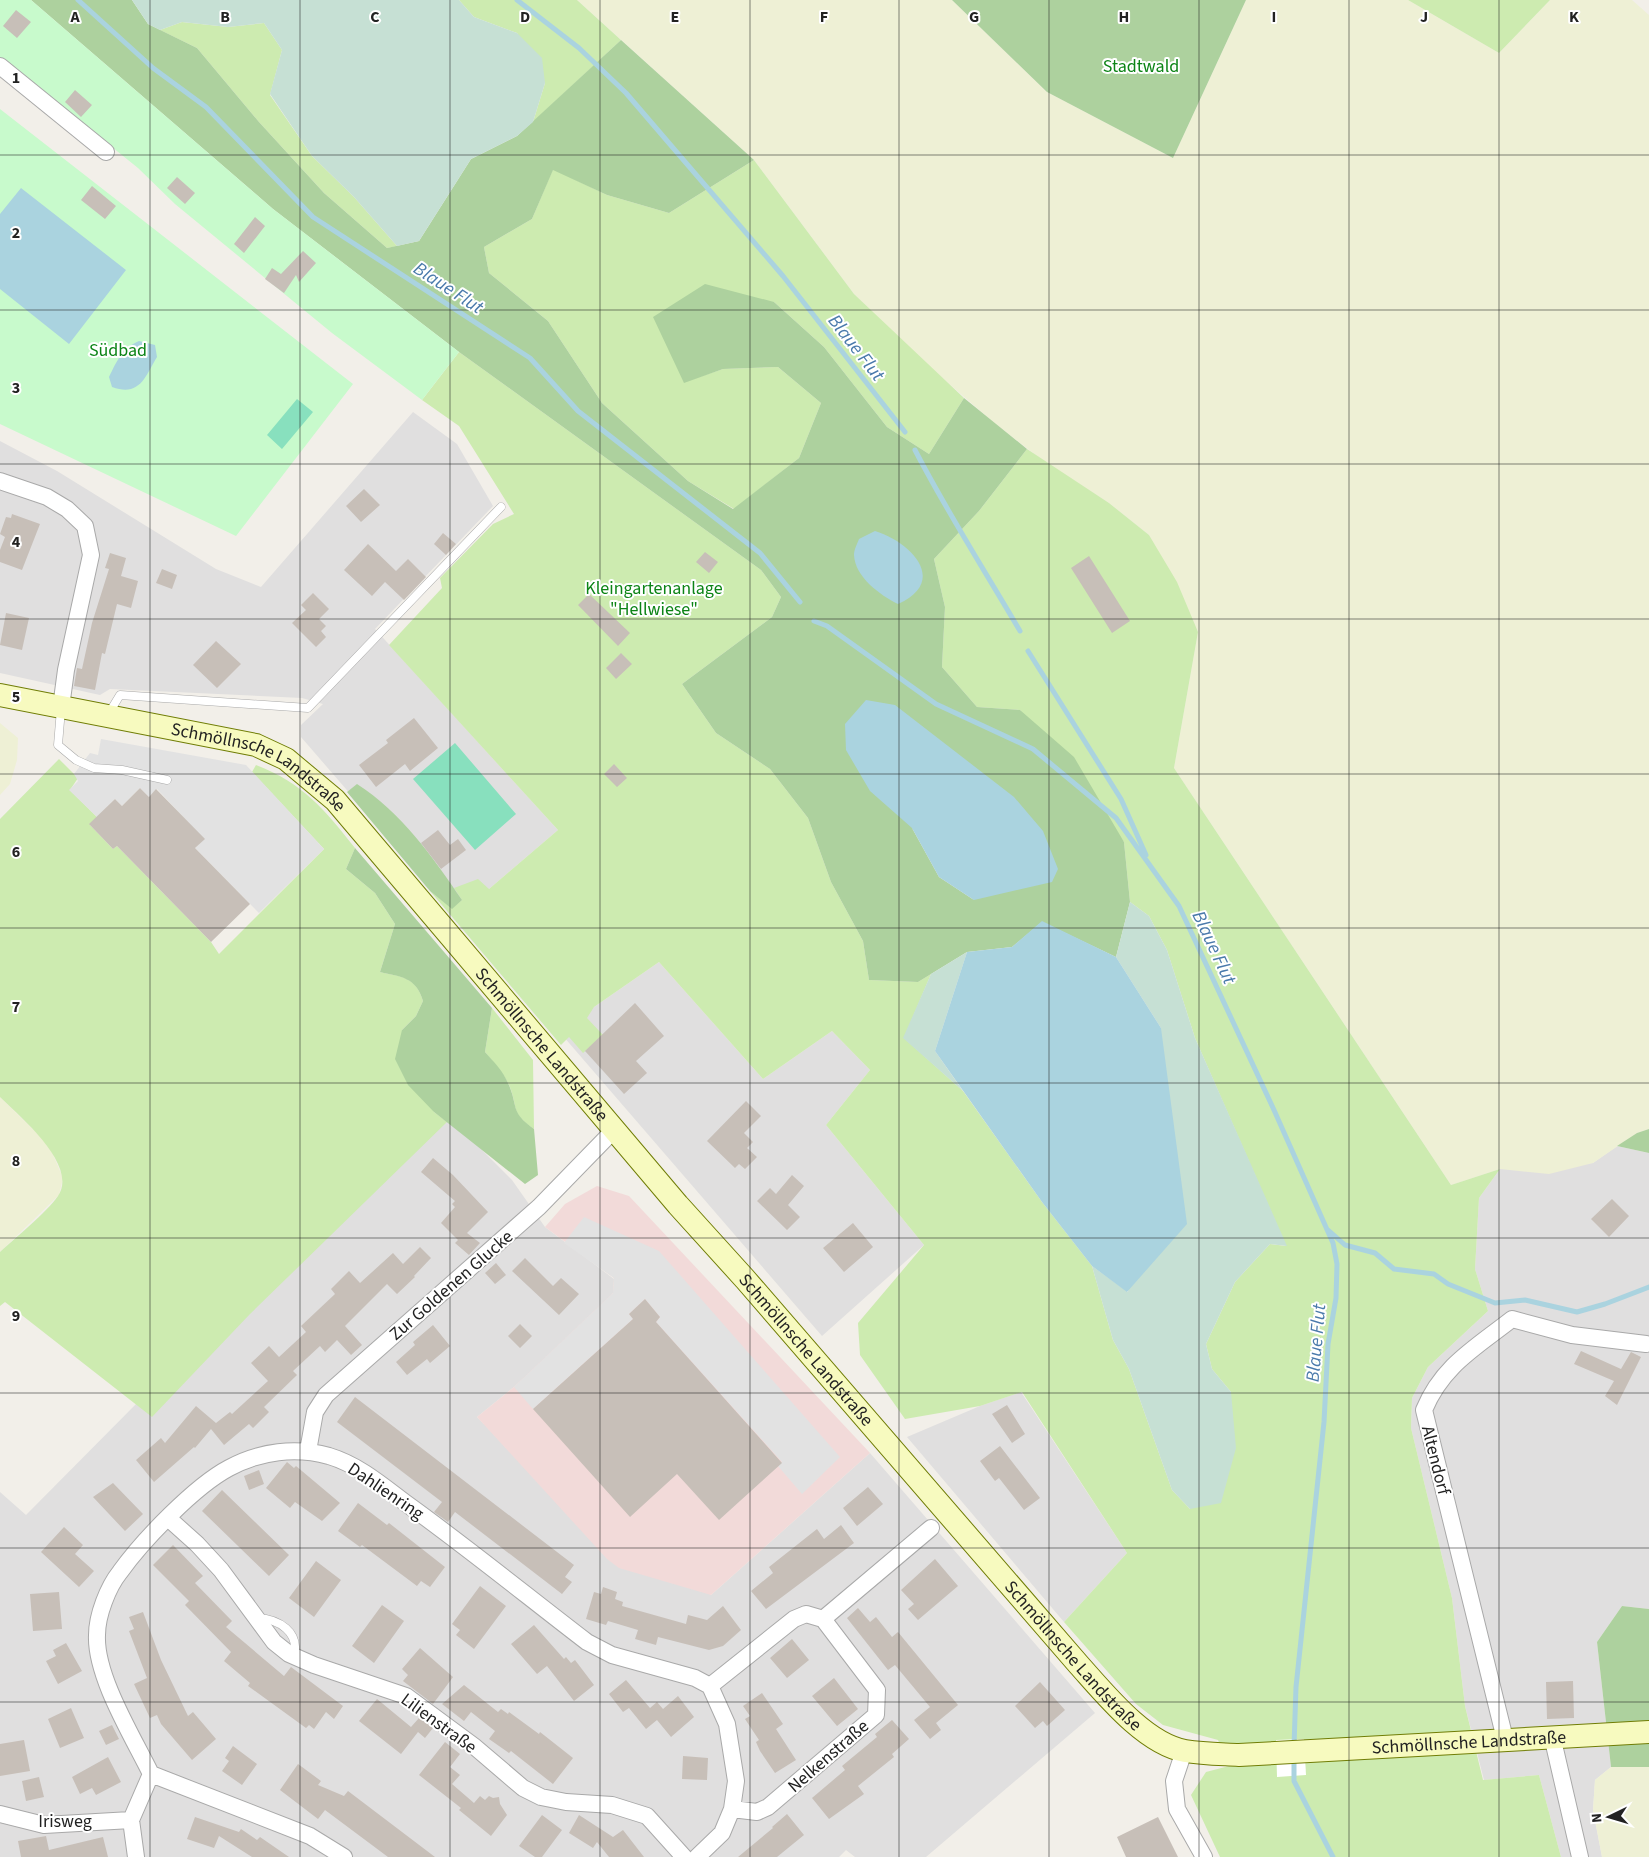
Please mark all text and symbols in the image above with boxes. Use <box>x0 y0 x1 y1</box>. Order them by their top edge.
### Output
text: A <box>69 6 80 28</box>
text: B <box>220 6 230 28</box>
text: C <box>370 6 380 28</box>
text: D <box>520 6 530 28</box>
text: E <box>671 6 679 28</box>
text: F <box>820 6 828 28</box>
text: G <box>969 6 979 28</box>
text: H <box>1119 6 1129 28</box>
text: I <box>1272 6 1276 28</box>
text: J <box>1420 6 1428 28</box>
text: K <box>1569 6 1579 28</box>
park label: Stadtwald <box>1103 54 1179 79</box>
text: 1 <box>12 67 20 89</box>
text: 2 <box>12 222 20 244</box>
water label: Blaue Flut <box>408 256 489 321</box>
water label: Blaue Flut <box>821 309 891 388</box>
park label: Südbad <box>89 338 147 363</box>
text: 3 <box>12 377 20 399</box>
text: 4 <box>12 531 21 553</box>
park label: Kleingartenanlage "Hellwiese" <box>585 576 723 622</box>
text: 5 <box>12 686 20 708</box>
street label: Schmöllnsche Landstraße <box>169 717 352 817</box>
text: 6 <box>12 841 20 863</box>
water label: Blaue Flut <box>1185 906 1243 990</box>
street label: Schmöllnsche Landstraße <box>469 962 614 1127</box>
text: 7 <box>12 996 20 1018</box>
text: 8 <box>12 1150 20 1172</box>
street label: Zur Goldenen Glucke <box>384 1224 519 1346</box>
street label: Schmöllnsche Landstraße <box>733 1268 879 1432</box>
water label: Blaue Flut <box>1300 1302 1333 1383</box>
text: 9 <box>12 1305 20 1327</box>
street label: Altendorf <box>1415 1423 1456 1498</box>
street label: Dahlienring <box>343 1457 429 1526</box>
street label: Schmöllnsche Landstraße <box>998 1575 1147 1737</box>
street label: Lilienstraße <box>396 1687 482 1760</box>
street label: Nelkenstraße <box>782 1714 874 1799</box>
street label: Schmöllnsche Landstraße <box>1371 1725 1567 1761</box>
north arrow <box>1584 1792 1634 1842</box>
street label: Irisweg <box>38 1809 92 1834</box>
text: N <box>1587 1813 1607 1824</box>

